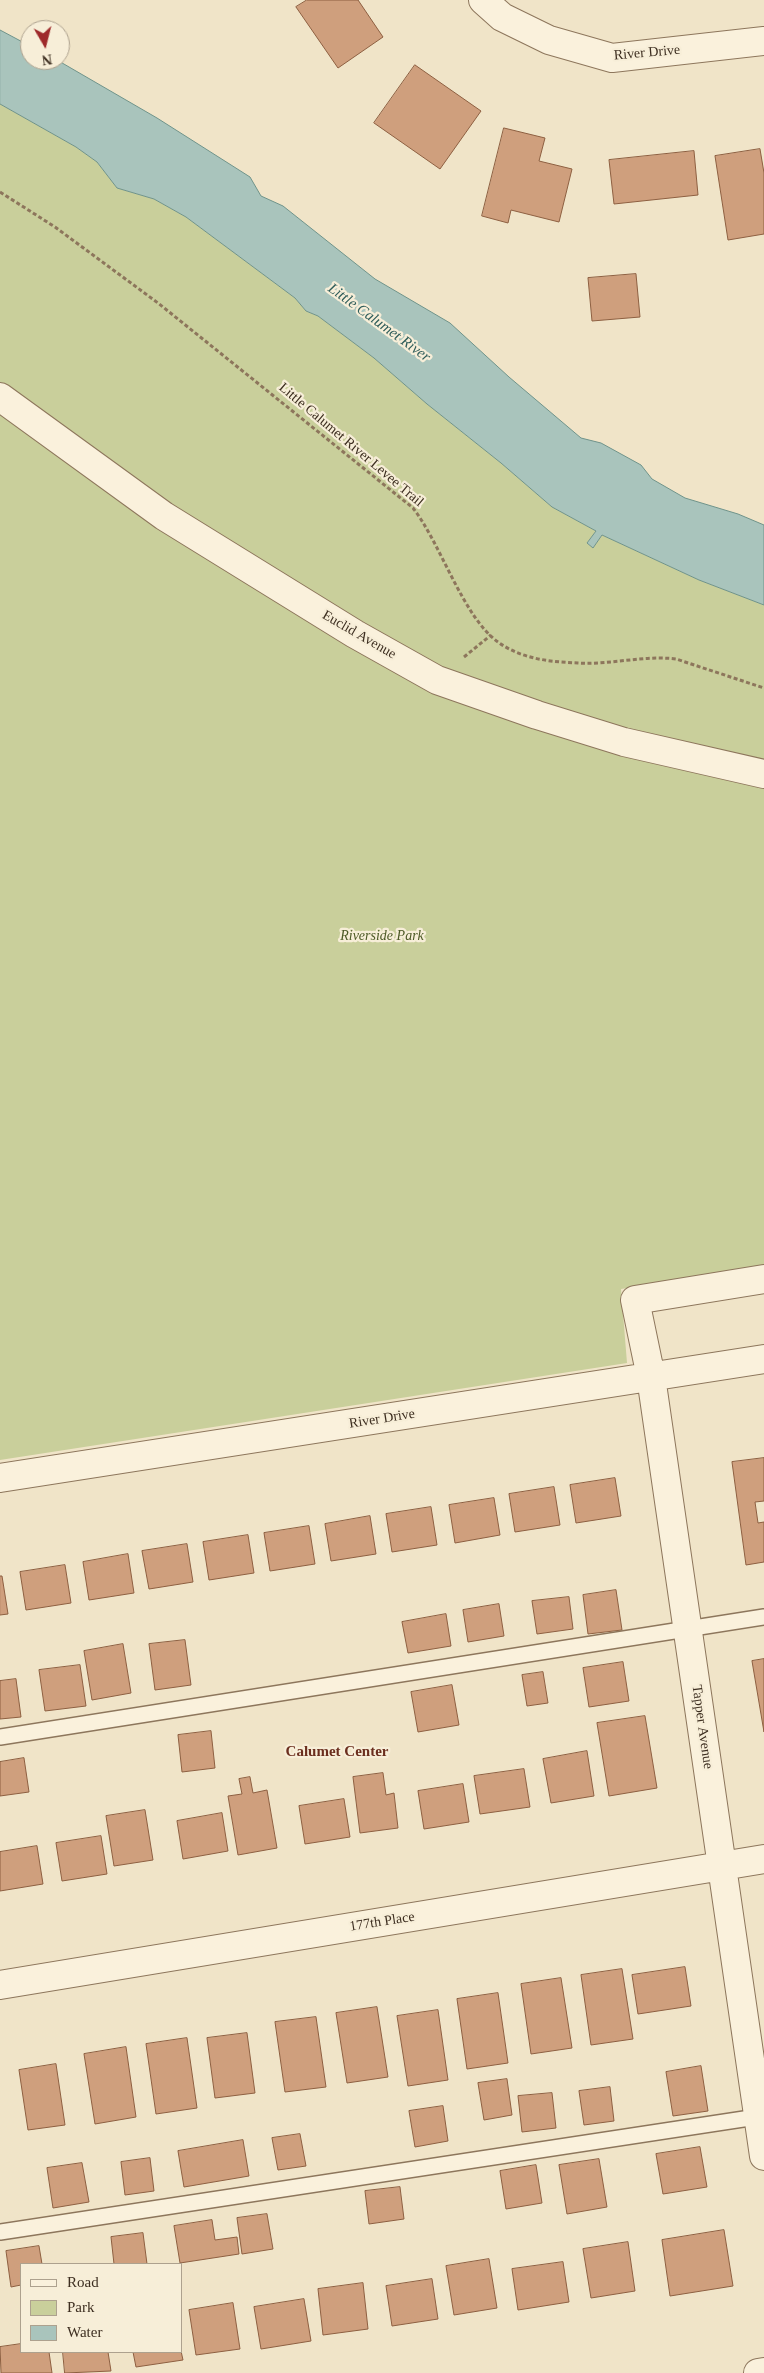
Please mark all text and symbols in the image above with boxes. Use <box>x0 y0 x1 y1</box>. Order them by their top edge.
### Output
north arrow <box>20 20 70 70</box>
street label: River Drive <box>613 42 681 64</box>
text: N <box>41 51 53 67</box>
water label: Little Calumet River <box>324 280 434 366</box>
street label: Little Calumet River Levee Trail <box>275 380 427 510</box>
street label: Euclid Avenue <box>319 607 399 663</box>
park label: Riverside Park <box>340 928 424 944</box>
street label: River Drive <box>348 1406 416 1432</box>
street label: Tapper Avenue <box>688 1684 716 1770</box>
district label: Calumet Center <box>286 1743 388 1761</box>
street label: 177th Place <box>348 1909 416 1935</box>
legend <box>20 2263 182 2353</box>
text: Road <box>67 2274 99 2290</box>
text: Park <box>67 2299 95 2315</box>
text: Water <box>67 2324 102 2340</box>

